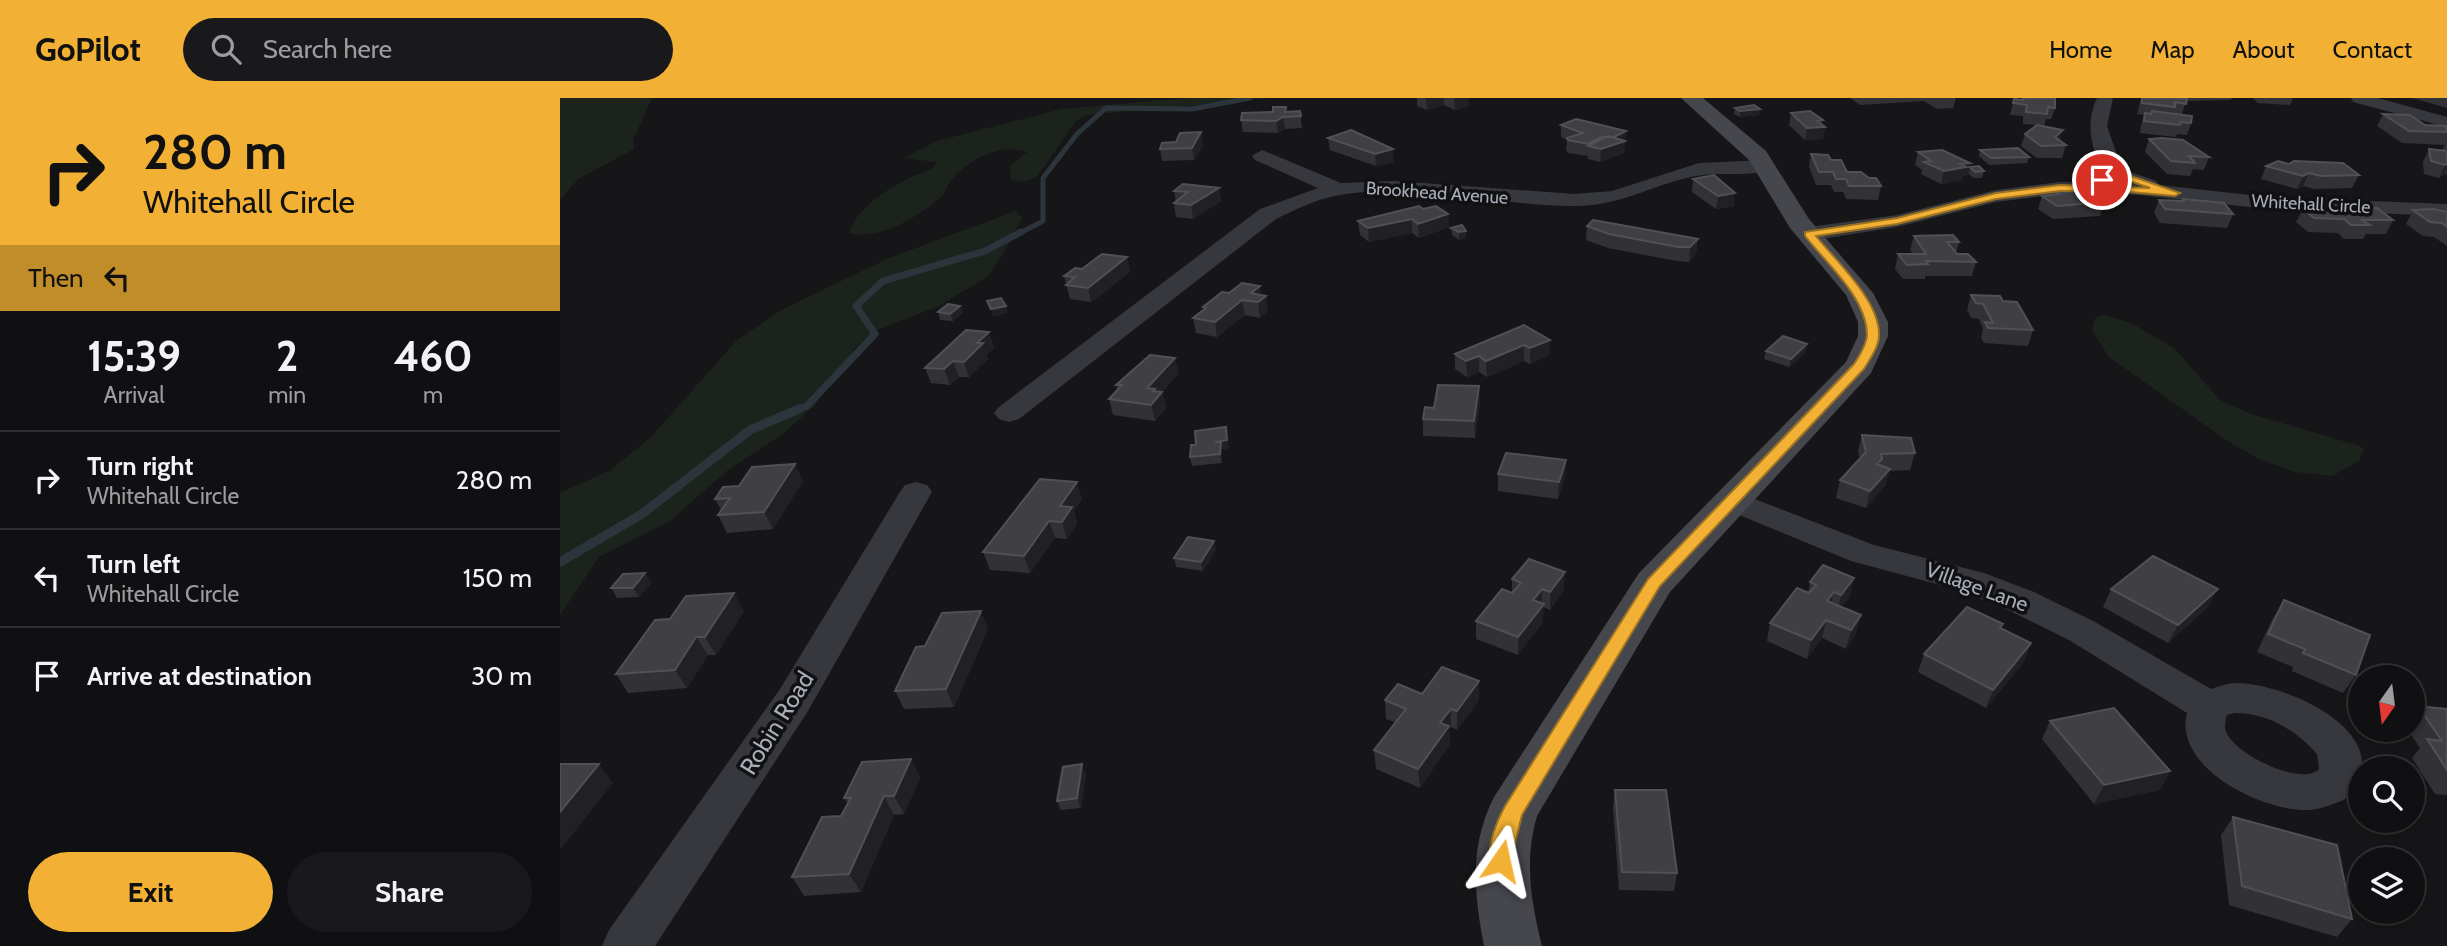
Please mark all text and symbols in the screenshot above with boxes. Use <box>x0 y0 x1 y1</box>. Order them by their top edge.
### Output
search box <box>183 18 673 81</box>
text: GoPilot <box>35 29 141 69</box>
icon: search <box>207 30 245 68</box>
text: Search here <box>263 33 392 65</box>
text: Home <box>2049 35 2112 64</box>
text: Map <box>2150 35 2195 64</box>
text: About <box>2233 35 2295 64</box>
text: Contact <box>2333 35 2412 64</box>
text: 280 m <box>143 122 287 181</box>
icon: right <box>28 126 119 217</box>
pin <box>2072 150 2132 210</box>
icon: arrive <box>2083 161 2121 199</box>
street label: Brookhead Avenue <box>1365 177 1509 209</box>
text: Whitehall Circle <box>143 182 355 221</box>
street label: Whitehall Circle <box>2251 190 2371 218</box>
icon: left <box>98 259 136 297</box>
text: Then <box>28 262 84 294</box>
text: 15:39 <box>87 330 181 382</box>
text: 2 <box>276 330 298 382</box>
text: 460 <box>393 330 473 382</box>
text: Arrival <box>103 381 165 409</box>
text: min <box>268 381 306 409</box>
text: m <box>423 381 443 409</box>
text: Turn right <box>87 450 193 482</box>
icon: right <box>28 461 66 499</box>
text: 280 m <box>456 464 532 496</box>
text: Whitehall Circle <box>87 482 239 510</box>
text: Turn left <box>87 548 180 580</box>
street label: Village Lane <box>1923 556 2032 617</box>
icon: left <box>28 559 66 597</box>
text: 150 m <box>463 562 532 594</box>
text: Whitehall Circle <box>87 580 239 608</box>
icon: arrive <box>28 657 66 695</box>
text: Arrive at destination <box>87 660 312 692</box>
text: 30 m <box>471 660 532 692</box>
north arrow <box>2348 665 2426 742</box>
map controls <box>2348 665 2425 924</box>
street label: Robin Road <box>733 666 820 780</box>
button: search <box>2348 756 2425 833</box>
position arrow <box>1464 824 1538 898</box>
button: layers <box>2348 847 2425 924</box>
button: Exit <box>28 852 273 932</box>
button: Share <box>287 852 532 932</box>

